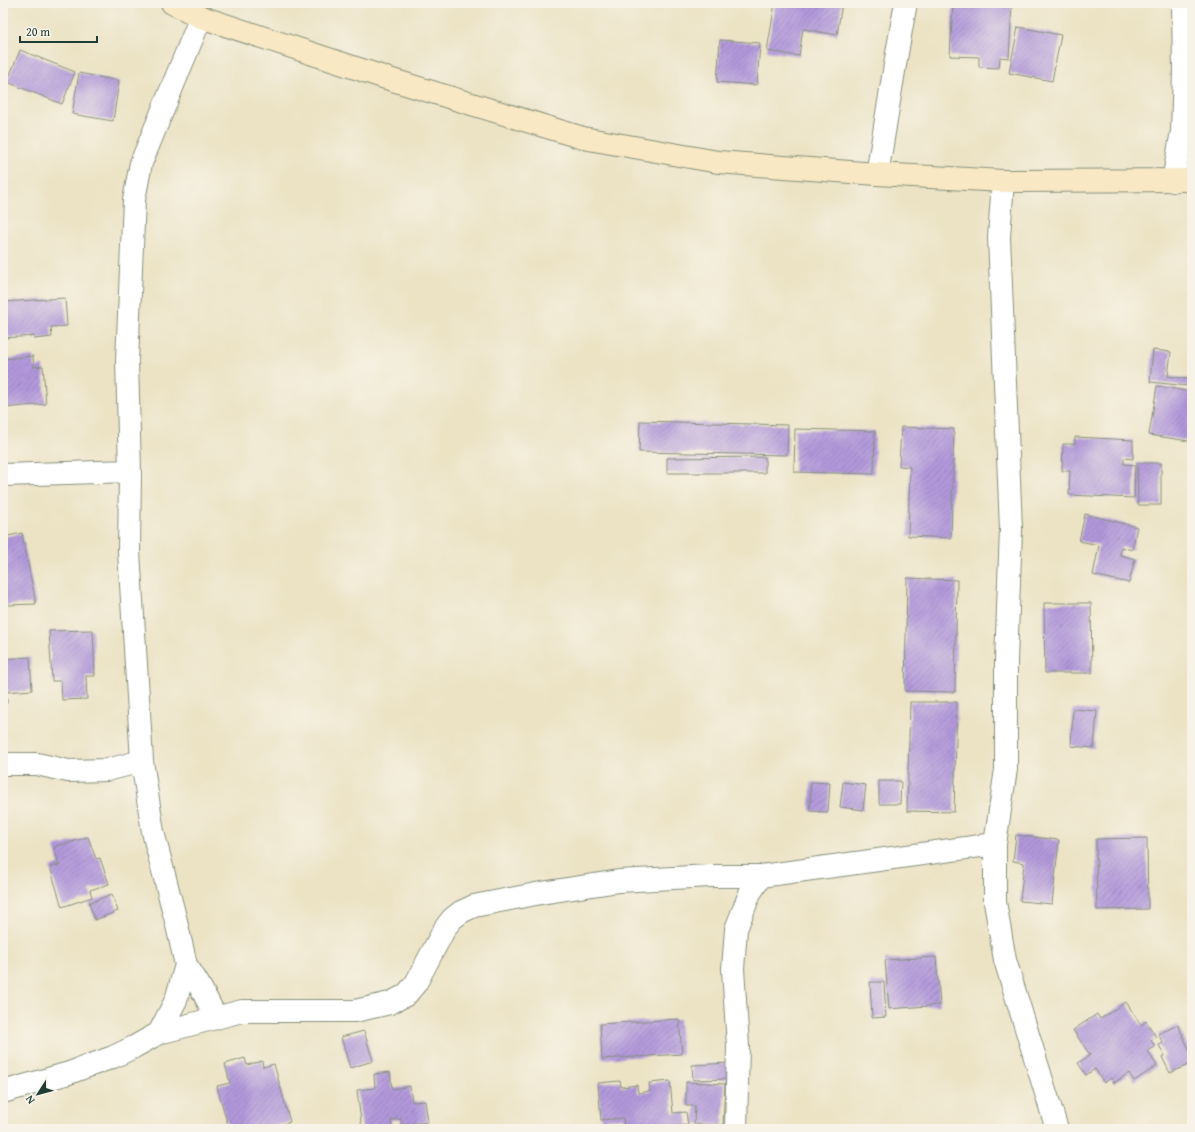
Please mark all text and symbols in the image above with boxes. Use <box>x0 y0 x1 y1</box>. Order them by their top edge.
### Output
scale bar <box>20 18 97 44</box>
text: 20 m <box>26 23 50 40</box>
north arrow <box>18 1074 58 1114</box>
text: N <box>21 1092 39 1108</box>

